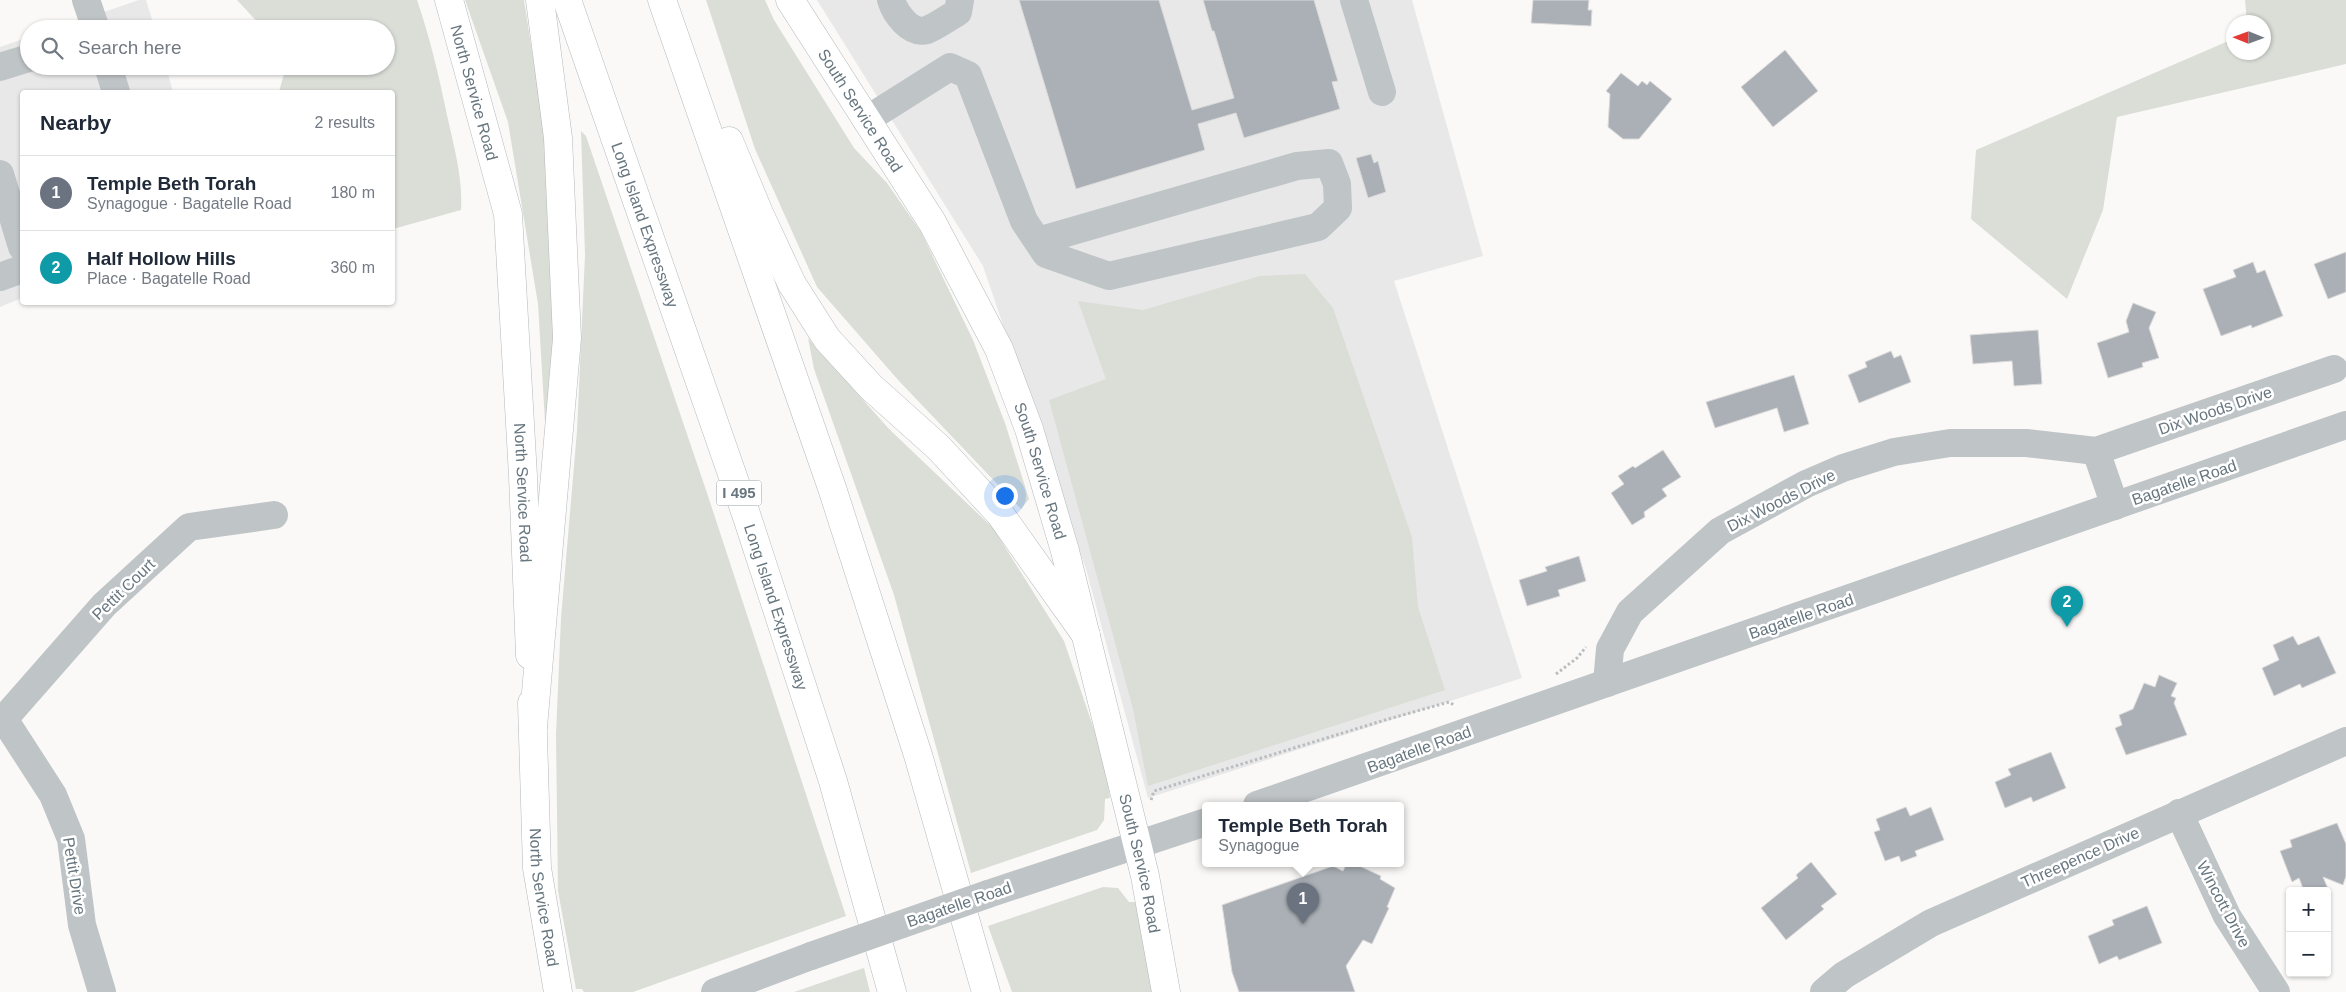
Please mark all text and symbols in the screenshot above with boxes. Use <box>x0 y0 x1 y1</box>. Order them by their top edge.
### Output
north arrow <box>2226 15 2271 60</box>
search box <box>20 20 395 75</box>
street label: North Service Road <box>447 23 501 162</box>
icon: search <box>38 34 66 62</box>
text: Search here <box>78 37 182 58</box>
street label: South Service Road <box>815 46 906 175</box>
text: Nearby <box>40 111 111 134</box>
text: 2 results <box>315 114 375 131</box>
street label: Long Island Expressway <box>608 140 681 310</box>
text: Temple Beth Torah <box>87 173 256 194</box>
text: 1 <box>52 184 60 201</box>
text: 180 m <box>331 184 375 201</box>
text: Synagogue · Bagatelle Road <box>87 195 292 212</box>
text: Half Hollow Hills <box>87 248 236 269</box>
text: 2 <box>52 259 60 276</box>
text: 360 m <box>331 259 375 276</box>
text: Place · Bagatelle Road <box>87 270 251 287</box>
street label: Dix Woods Drive <box>2156 383 2274 438</box>
street label: South Service Road <box>1011 400 1069 542</box>
street label: North Service Road <box>511 422 534 563</box>
street label: Bagatelle Road <box>2130 457 2239 508</box>
street label: Dix Woods Drive <box>1724 466 1838 535</box>
road number: I 495 <box>716 480 762 506</box>
your location <box>992 483 1018 509</box>
street label: Long Island Expressway <box>741 522 811 692</box>
street label: Pettit Court <box>89 555 158 623</box>
pin: 2 <box>2051 586 2083 627</box>
street label: Bagatelle Road <box>1747 591 1856 642</box>
street label: Bagatelle Road <box>1365 723 1473 776</box>
street label: South Service Road <box>1116 792 1163 934</box>
popup <box>1202 802 1404 867</box>
text: Temple Beth Torah <box>1218 815 1388 836</box>
street label: Threepence Drive <box>2019 824 2142 891</box>
street label: North Service Road <box>527 828 562 968</box>
street label: Pettit Drive <box>60 836 89 916</box>
text: Synagogue <box>1218 837 1299 854</box>
street label: Wincott Drive <box>2194 858 2253 950</box>
street label: Bagatelle Road <box>905 879 1014 930</box>
pin: 1 <box>1287 883 1319 924</box>
map controls <box>2286 887 2331 977</box>
button: + <box>2286 887 2331 932</box>
button: − <box>2286 932 2331 977</box>

